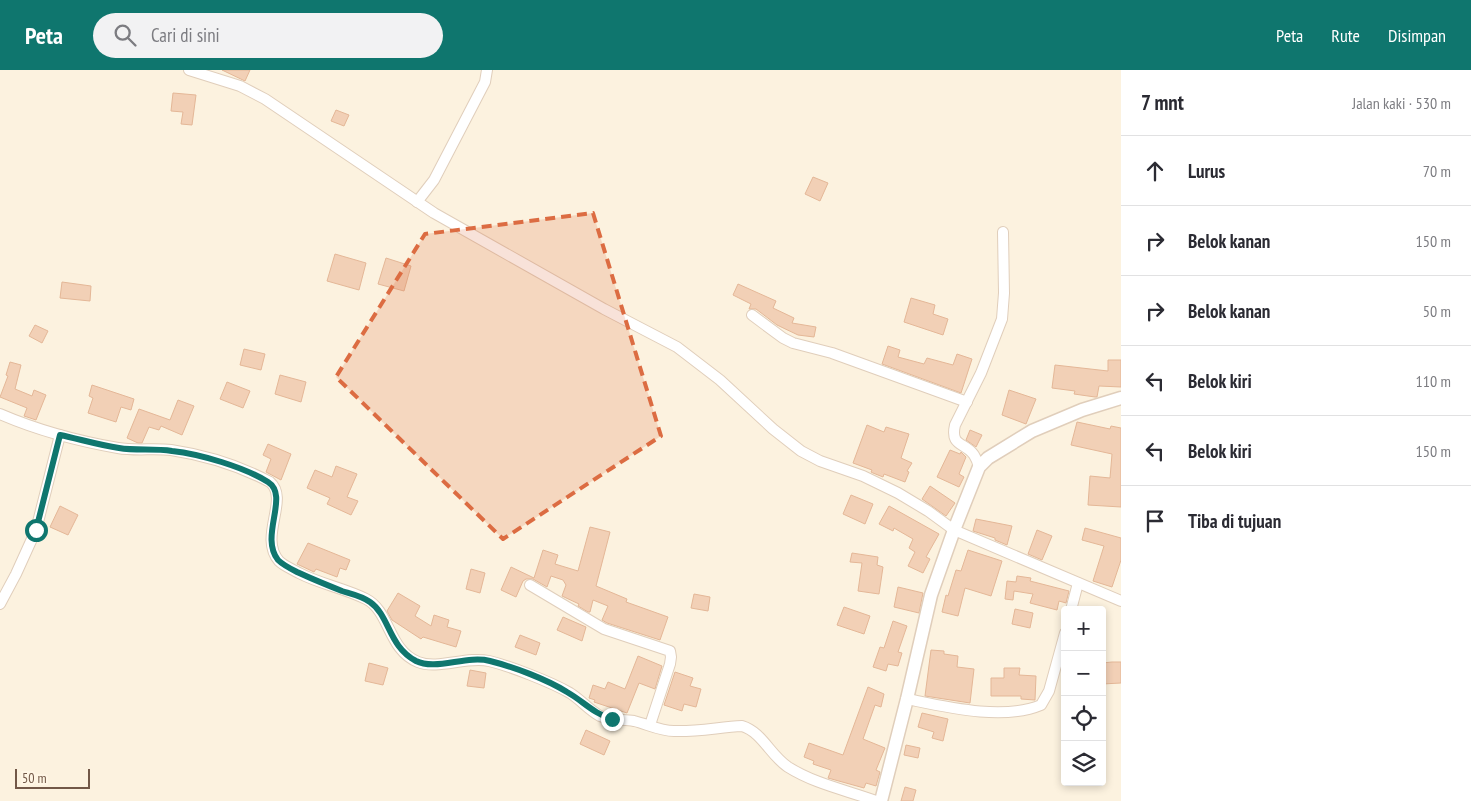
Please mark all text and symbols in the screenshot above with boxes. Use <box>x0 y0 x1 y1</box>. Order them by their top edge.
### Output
search box <box>93 13 443 58</box>
text: Peta <box>25 20 63 51</box>
icon: search <box>111 21 139 49</box>
text: Cari di sini <box>151 23 220 47</box>
text: Peta <box>1276 24 1303 47</box>
text: Rute <box>1331 24 1360 47</box>
text: Disimpan <box>1388 24 1446 47</box>
text: 7 mnt <box>1141 89 1184 116</box>
text: Jalan kaki · 530 m <box>1352 93 1451 113</box>
icon: ahead <box>1141 157 1169 185</box>
text: Lurus <box>1188 159 1225 183</box>
text: 70 m <box>1423 161 1451 181</box>
icon: right <box>1141 227 1169 255</box>
text: Belok kanan <box>1188 229 1270 253</box>
text: 150 m <box>1416 231 1451 251</box>
icon: right <box>1141 297 1169 325</box>
text: Belok kanan <box>1188 299 1270 323</box>
text: 50 m <box>1423 301 1451 321</box>
icon: left <box>1141 367 1169 395</box>
text: Belok kiri <box>1188 369 1252 393</box>
text: 110 m <box>1416 371 1451 391</box>
icon: left <box>1141 437 1169 465</box>
text: Belok kiri <box>1188 439 1252 463</box>
text: 150 m <box>1416 441 1451 461</box>
icon: arrive <box>1141 507 1169 535</box>
text: Tiba di tujuan <box>1188 509 1281 533</box>
route start <box>25 519 48 542</box>
map controls <box>1061 606 1106 786</box>
button: + <box>1061 606 1106 651</box>
button: − <box>1061 651 1106 696</box>
button: locate <box>1061 696 1106 741</box>
route end <box>601 708 624 731</box>
button: layers <box>1061 741 1106 786</box>
scale bar <box>15 766 90 789</box>
text: 50 m <box>22 769 47 787</box>

